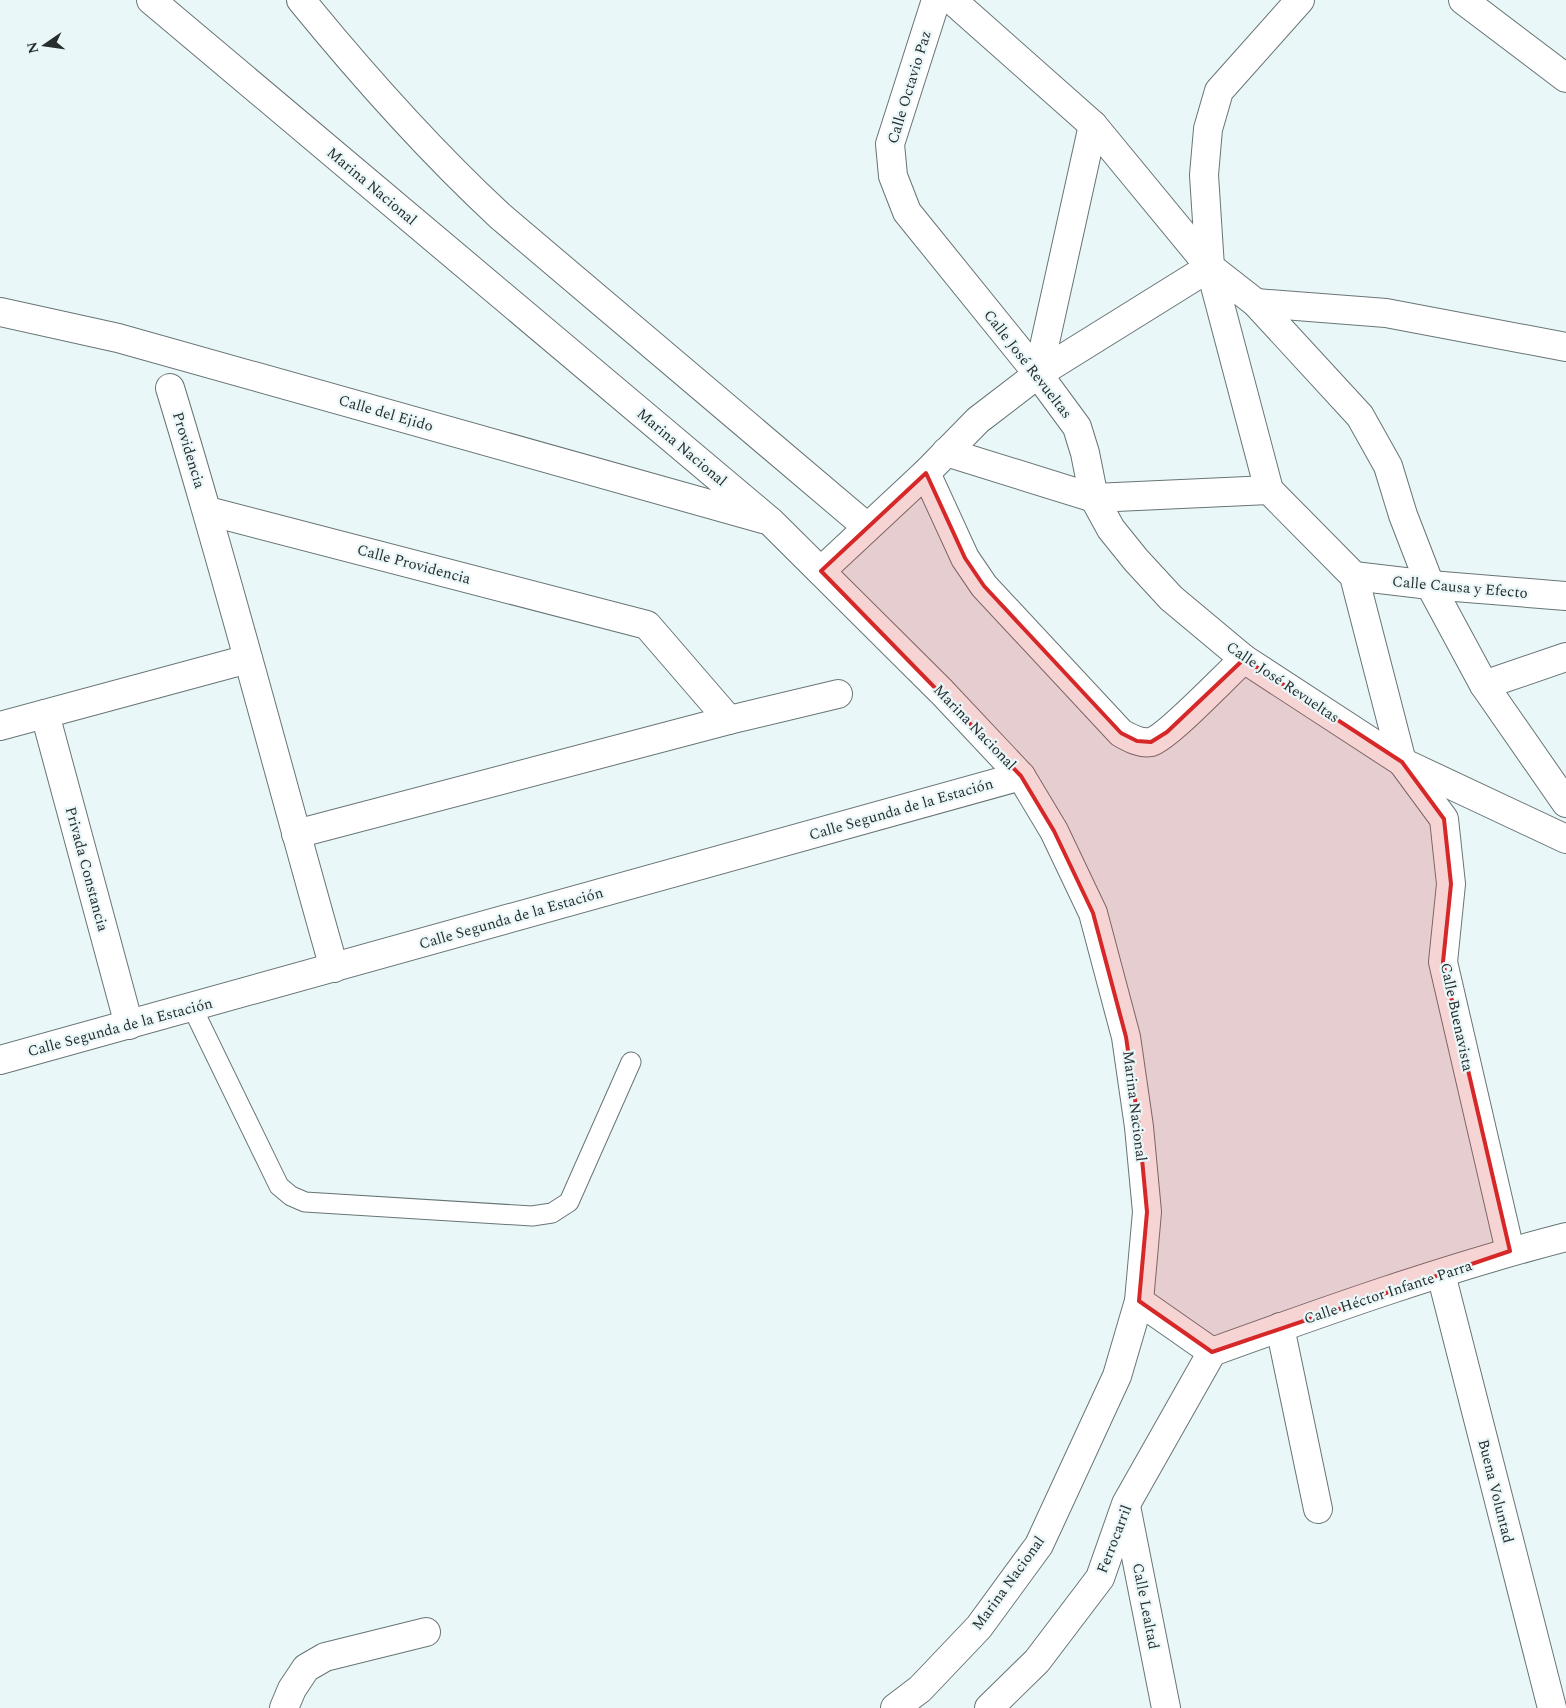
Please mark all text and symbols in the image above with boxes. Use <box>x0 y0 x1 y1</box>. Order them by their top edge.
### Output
north arrow <box>20 20 70 70</box>
street label: Calle Octavio Paz <box>881 28 938 147</box>
text: N <box>21 40 44 56</box>
street label: Marina Nacional <box>322 142 422 231</box>
street label: Calle José Revueltas <box>978 305 1078 424</box>
street label: Calle del Ejido <box>336 389 436 438</box>
street label: Marina Nacional <box>632 403 732 492</box>
street label: Providencia <box>166 409 211 492</box>
street label: Calle Providencia <box>354 538 474 591</box>
street label: Calle Causa y Efecto <box>1391 570 1529 605</box>
street label: Calle José Revueltas <box>1221 636 1344 729</box>
street label: Marina Nacional <box>928 679 1022 775</box>
street label: Calle Segunda de la Estación <box>806 772 996 847</box>
street label: Privada Constancia <box>59 804 114 935</box>
street label: Calle Segunda de la Estación <box>416 881 606 956</box>
street label: Calle Buenavista <box>1434 961 1479 1074</box>
street label: Calle Segunda de la Estación <box>25 992 215 1063</box>
street label: Marina Nacional <box>1116 1049 1153 1163</box>
street label: Calle Héctor Infante Parra <box>1301 1254 1476 1331</box>
street label: Buena Voluntad <box>1471 1437 1520 1545</box>
street label: Ferrocarril <box>1091 1502 1138 1577</box>
street label: Marina Nacional <box>966 1531 1051 1635</box>
street label: Calle Lealtad <box>1126 1561 1165 1651</box>

